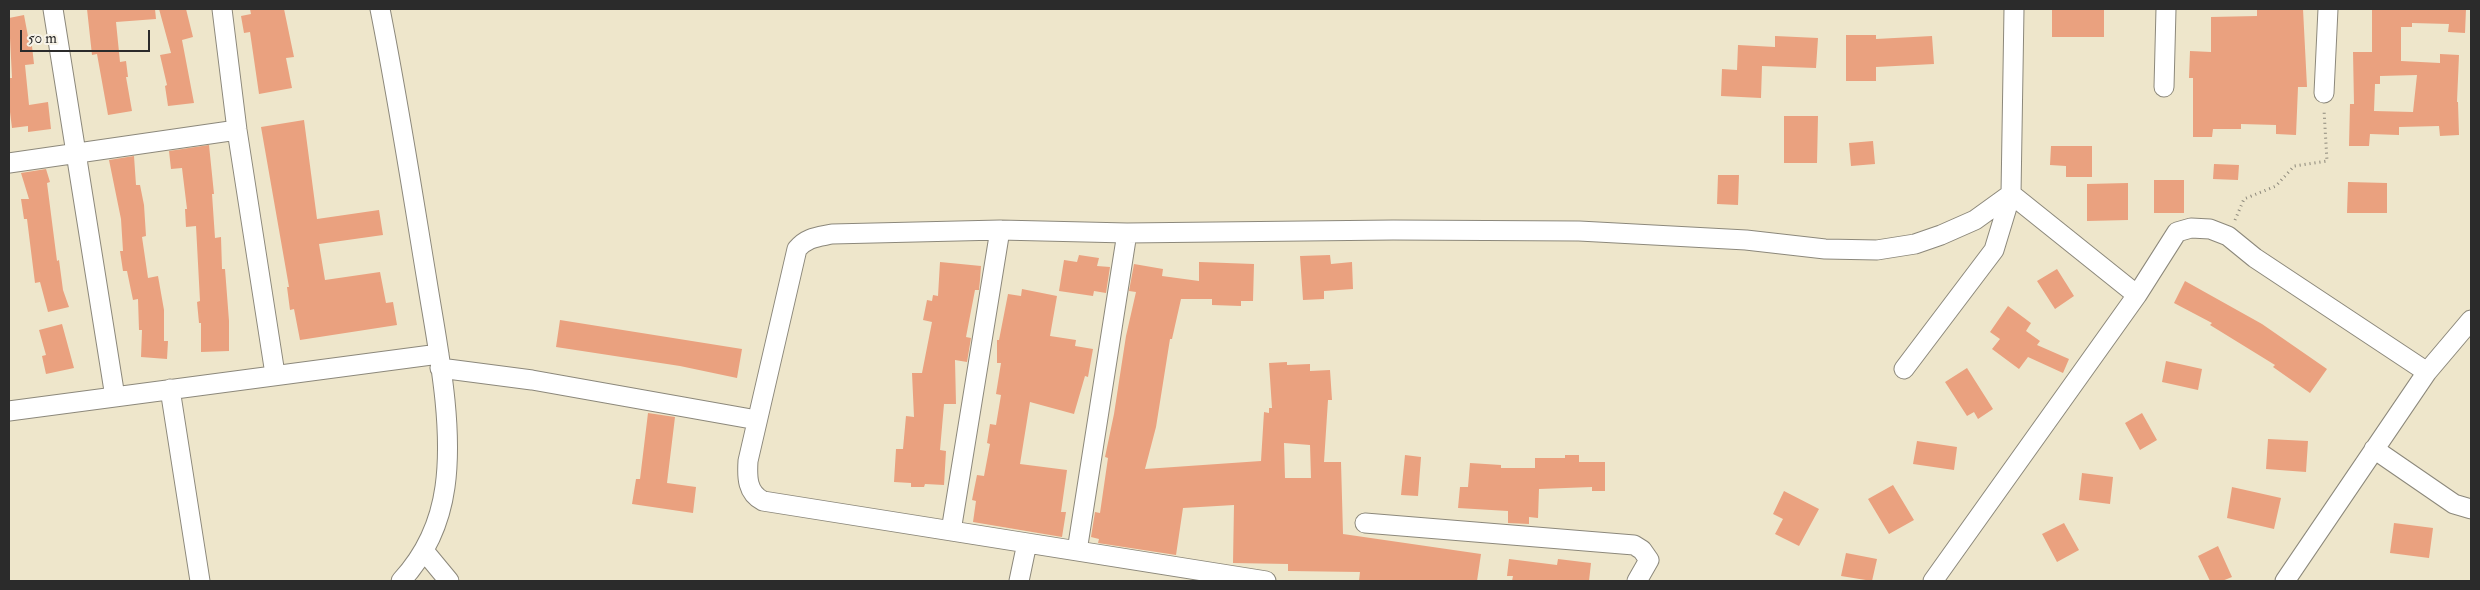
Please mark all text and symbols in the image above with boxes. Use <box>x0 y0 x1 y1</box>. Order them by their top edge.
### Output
scale bar <box>22 20 152 52</box>
text: 50 m <box>28 29 57 48</box>

